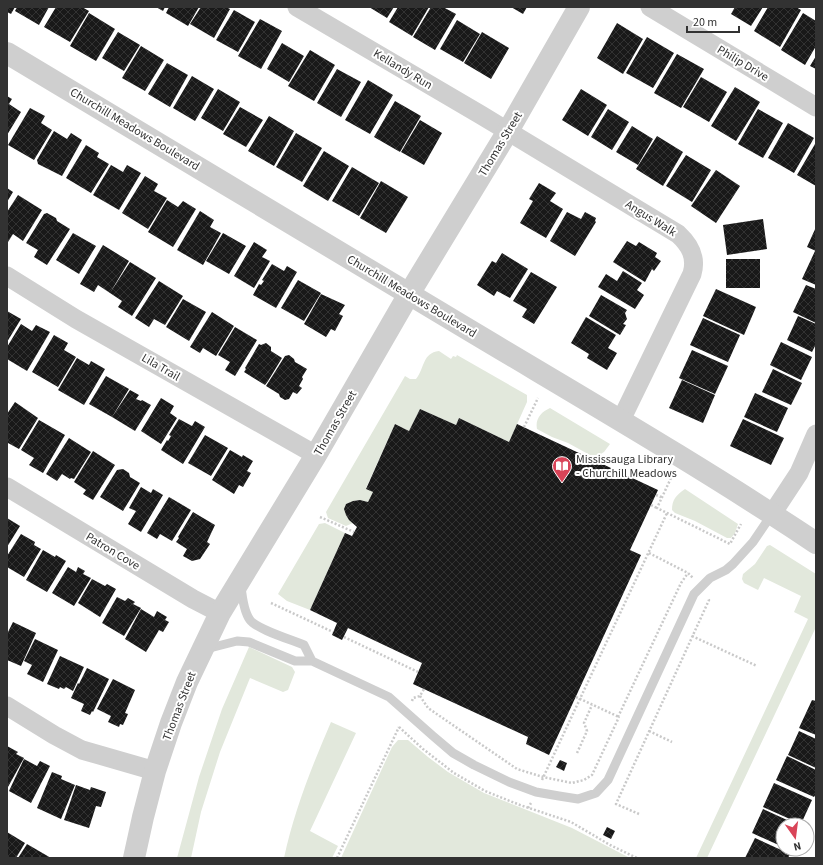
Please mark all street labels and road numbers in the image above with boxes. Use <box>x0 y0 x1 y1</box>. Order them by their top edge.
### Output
street label: Philip Drive <box>714 41 772 86</box>
street label: Kellandy Run <box>370 45 435 94</box>
street label: Churchill Meadows Boulevard <box>67 84 203 175</box>
street label: Thomas Street <box>474 109 527 180</box>
street label: Angus Walk <box>622 196 680 241</box>
street label: Churchill Meadows Boulevard <box>344 251 480 342</box>
street label: Lila Trail <box>138 350 183 385</box>
street label: Thomas Street <box>310 387 361 459</box>
street label: Patron Cove <box>82 529 143 574</box>
street label: Thomas Street <box>158 669 200 743</box>

